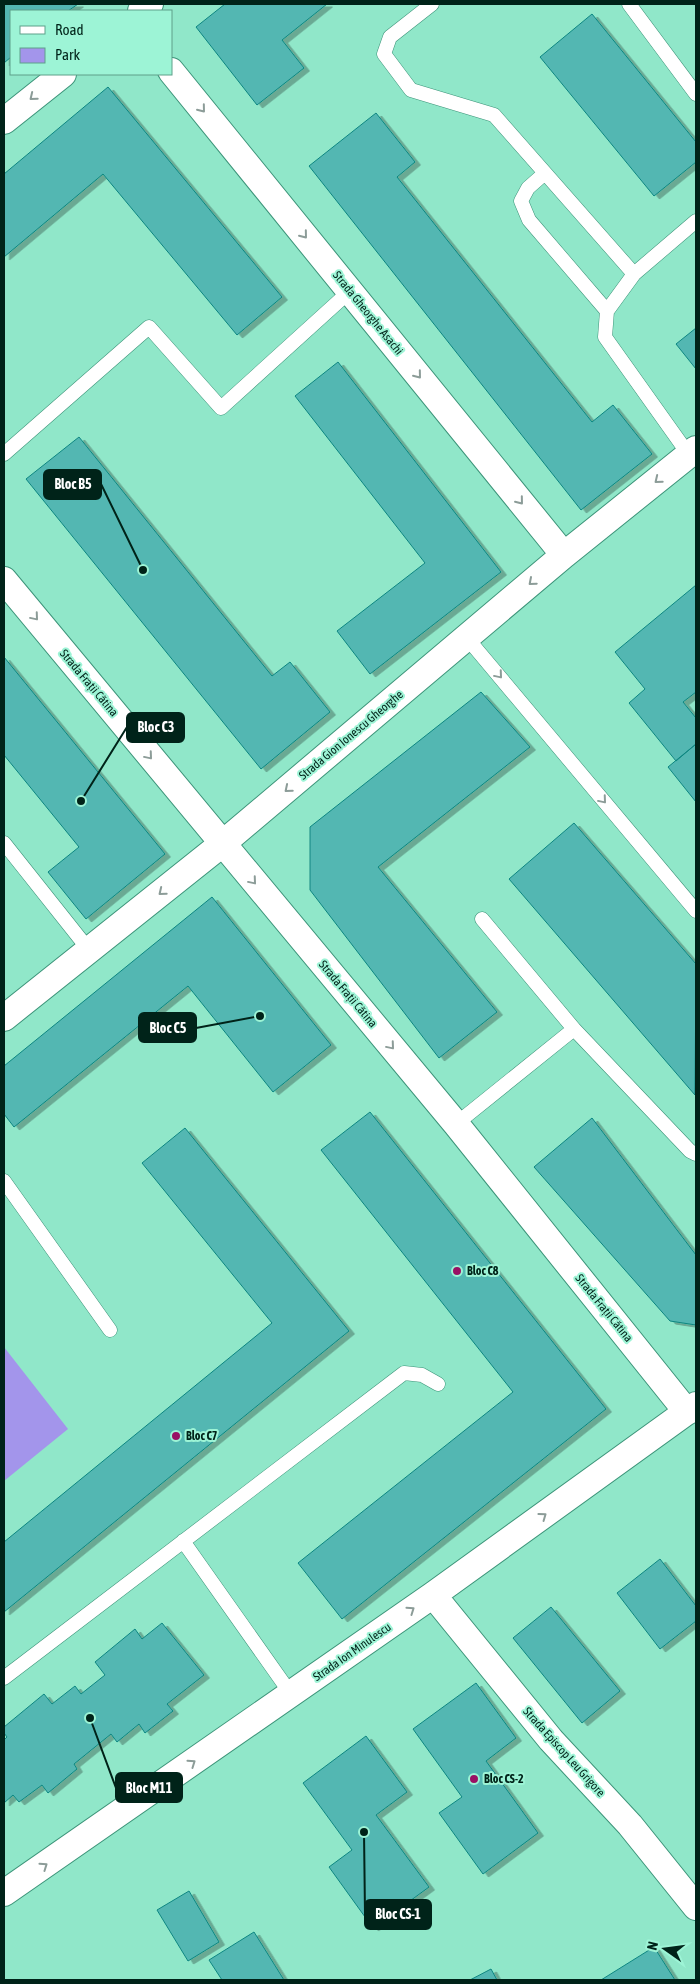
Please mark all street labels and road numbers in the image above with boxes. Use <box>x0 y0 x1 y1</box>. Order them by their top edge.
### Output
street label: Strada Gheorghe Asachi <box>330 268 406 358</box>
street label: Strada Frații Cătina <box>57 647 121 719</box>
street label: Strada Gion Ionescu Gheorghe <box>296 687 406 783</box>
street label: Strada Frații Cătina <box>316 958 380 1030</box>
street label: Strada Frații Cătina <box>572 1271 636 1345</box>
street label: Strada Ion Minulescu <box>310 1620 394 1684</box>
street label: Strada Episcop Leu Grigore <box>520 1704 608 1800</box>

